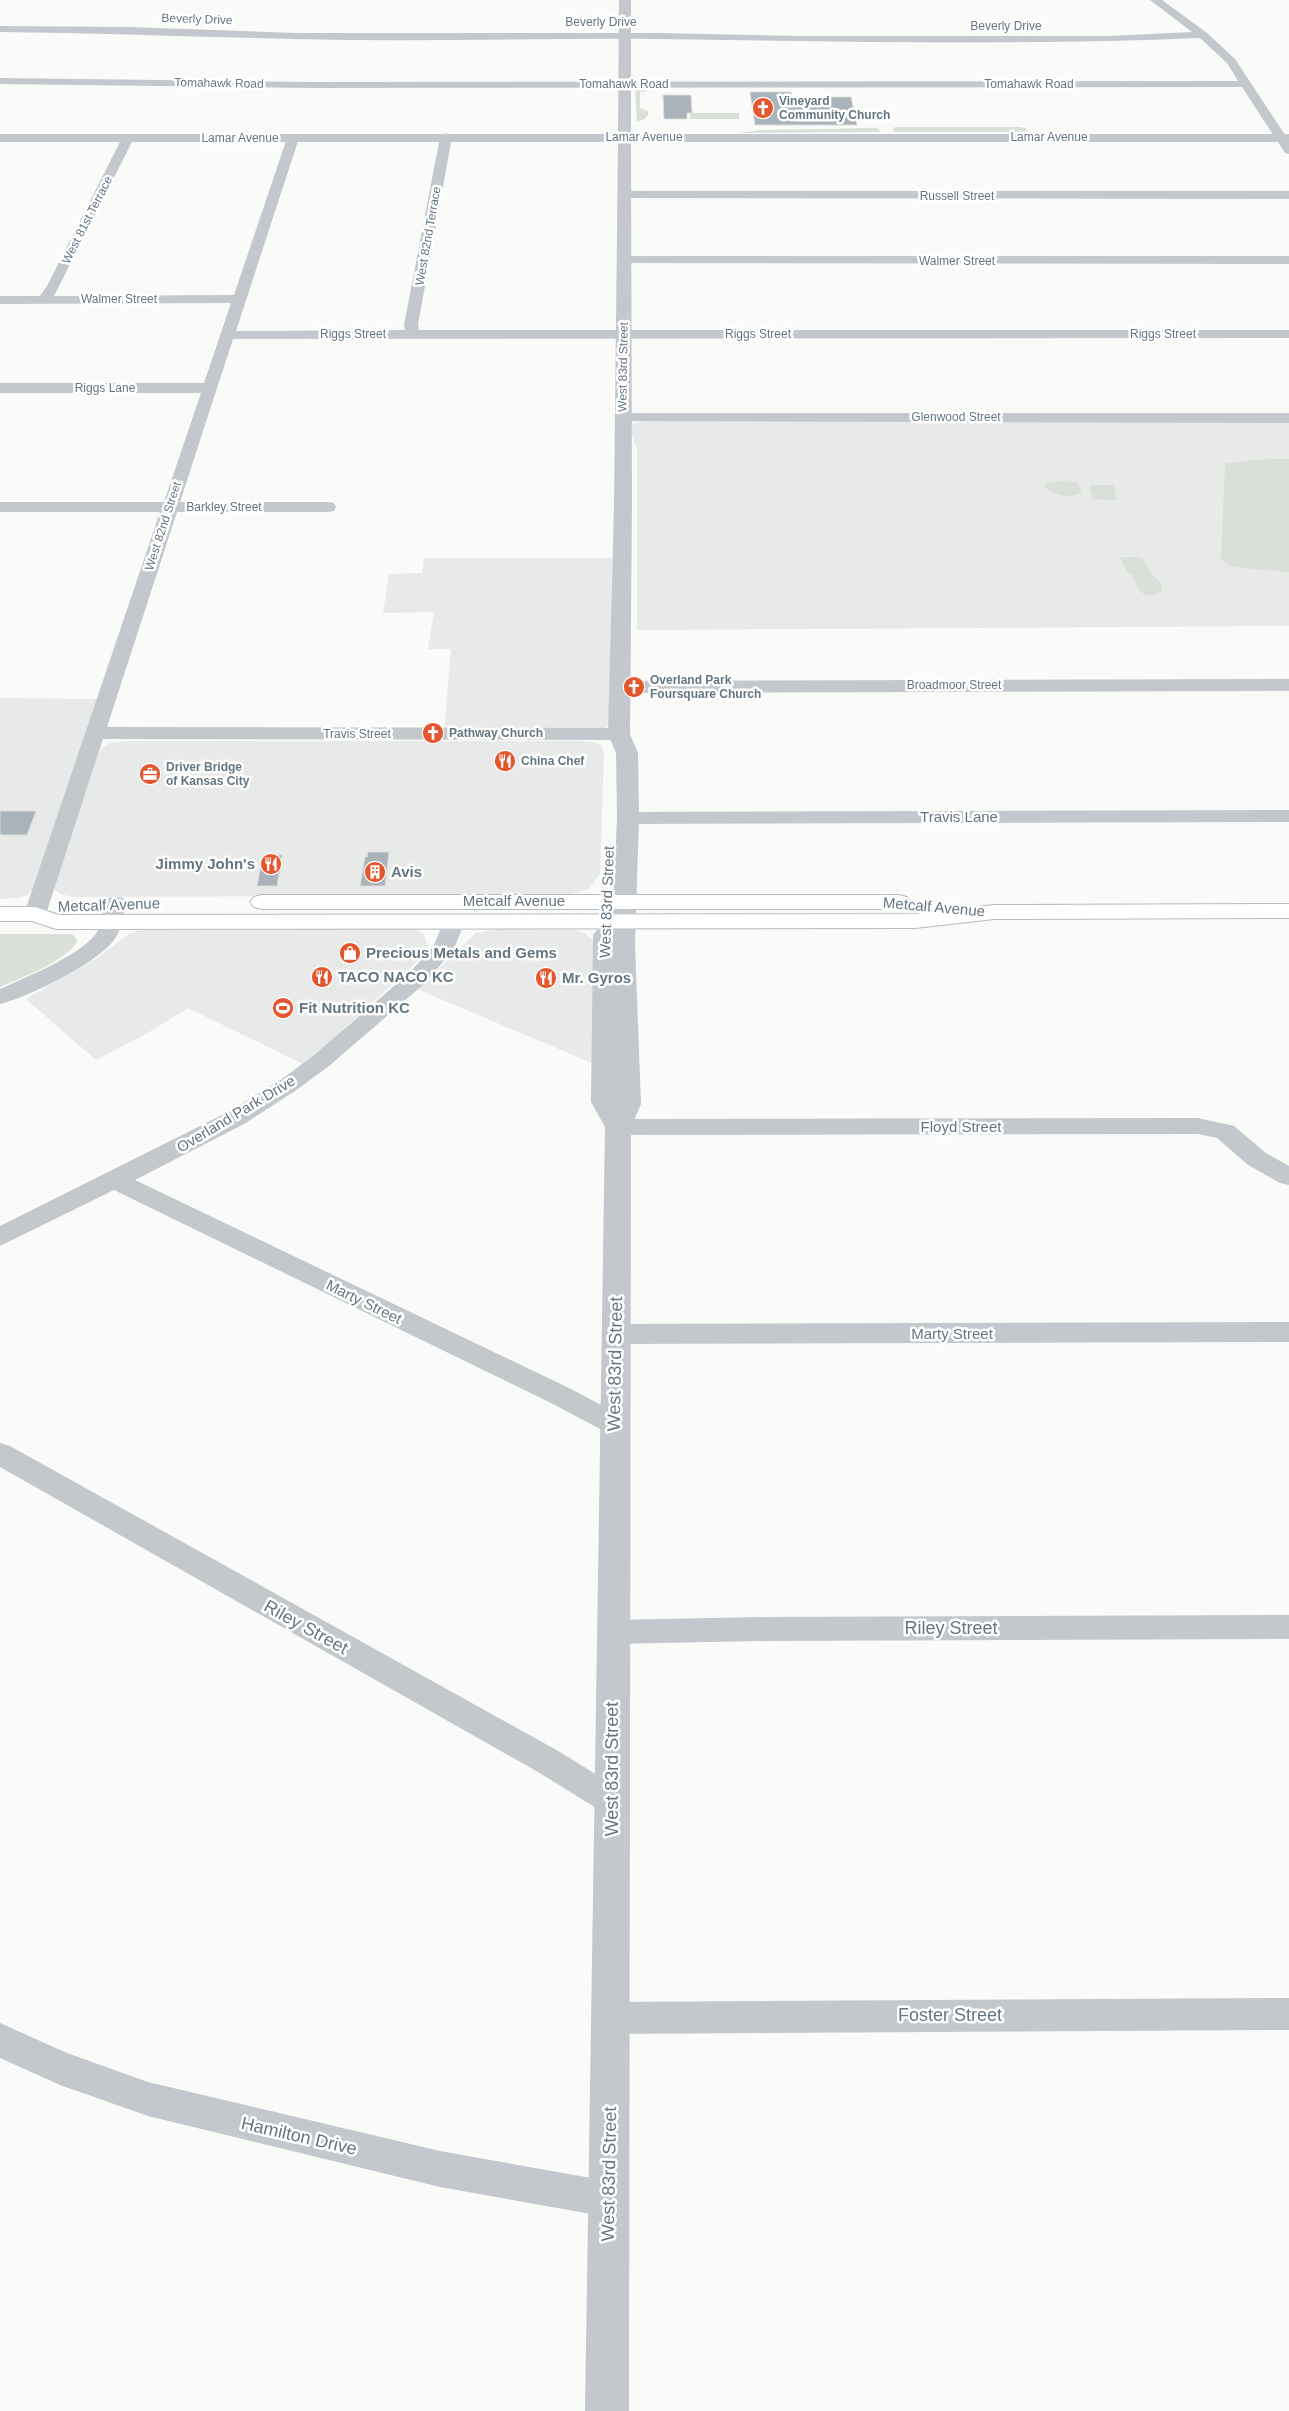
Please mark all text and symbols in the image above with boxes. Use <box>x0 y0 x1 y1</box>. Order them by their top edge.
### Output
street label: Beverly Drive <box>161 11 233 27</box>
street label: Beverly Drive <box>565 15 637 29</box>
street label: Beverly Drive <box>970 19 1042 33</box>
street label: Tomahawk Road <box>174 75 264 91</box>
street label: Tomahawk Road <box>579 77 669 91</box>
street label: Tomahawk Road <box>984 77 1074 91</box>
place label: Vineyard Community Church <box>779 94 890 122</box>
church icon: Vineyard Community Church <box>751 96 775 120</box>
street label: Lamar Avenue <box>605 130 683 144</box>
street label: Lamar Avenue <box>1010 130 1088 144</box>
street label: Lamar Avenue <box>201 131 279 145</box>
street label: West 81st Terrace <box>59 174 115 266</box>
street label: West 82nd Terrace <box>412 185 444 287</box>
street label: Russell Street <box>920 189 995 203</box>
street label: Walmer Street <box>919 254 996 268</box>
street label: Walmer Street <box>81 292 158 306</box>
street label: West 83rd Street <box>615 321 631 412</box>
street label: Riggs Street <box>320 327 387 341</box>
street label: Riggs Street <box>725 327 792 341</box>
street label: Riggs Street <box>1130 327 1197 341</box>
street label: Riggs Lane <box>75 381 136 395</box>
street label: Glenwood Street <box>911 410 1001 424</box>
street label: West 82nd Street <box>142 479 184 572</box>
street label: Barkley Street <box>186 500 262 514</box>
place label: Overland Park Foursquare Church <box>650 673 761 701</box>
church icon: Overland Park Foursquare Church <box>622 675 646 699</box>
street label: Broadmoor Street <box>907 678 1002 692</box>
church icon: Pathway Church <box>421 721 445 745</box>
place label: Pathway Church <box>449 726 543 740</box>
street label: Travis Street <box>323 727 391 741</box>
restaurant icon: China Chef <box>493 749 517 773</box>
place label: China Chef <box>521 754 585 768</box>
place label: Driver Bridge of Kansas City <box>166 760 250 788</box>
office icon: Driver Bridge of Kansas City <box>138 762 162 786</box>
street label: Travis Lane <box>920 808 998 825</box>
street label: West 83rd Street <box>596 845 617 958</box>
restaurant icon: Jimmy John's <box>259 852 283 876</box>
place label: Jimmy John's <box>156 855 255 872</box>
building icon: Avis <box>363 860 387 884</box>
place label: Avis <box>391 863 422 880</box>
street label: Metcalf Avenue <box>463 892 565 909</box>
street label: Metcalf Avenue <box>58 894 160 915</box>
street label: Metcalf Avenue <box>882 894 986 919</box>
shop icon: Precious Metals and Gems <box>338 941 362 965</box>
place label: Precious Metals and Gems <box>366 944 557 961</box>
restaurant icon: TACO NACO KC <box>310 965 334 989</box>
restaurant icon: Mr. Gyros <box>534 966 558 990</box>
place label: TACO NACO KC <box>338 968 454 985</box>
place label: Mr. Gyros <box>562 969 631 986</box>
sports icon: Fit Nutrition KC <box>271 996 295 1020</box>
place label: Fit Nutrition KC <box>299 999 410 1016</box>
street label: Overland Park Drive <box>173 1072 298 1156</box>
street label: Floyd Street <box>921 1118 1002 1135</box>
street label: Marty Street <box>324 1276 405 1327</box>
street label: West 83rd Street <box>604 1296 626 1432</box>
street label: Marty Street <box>911 1325 994 1342</box>
street label: Riley Street <box>260 1596 352 1658</box>
street label: Riley Street <box>904 1618 998 1638</box>
street label: West 83rd Street <box>602 1702 622 1836</box>
street label: Foster Street <box>898 2005 1002 2025</box>
street label: West 83rd Street <box>598 2106 620 2242</box>
street label: Hamilton Drive <box>239 2113 359 2159</box>

